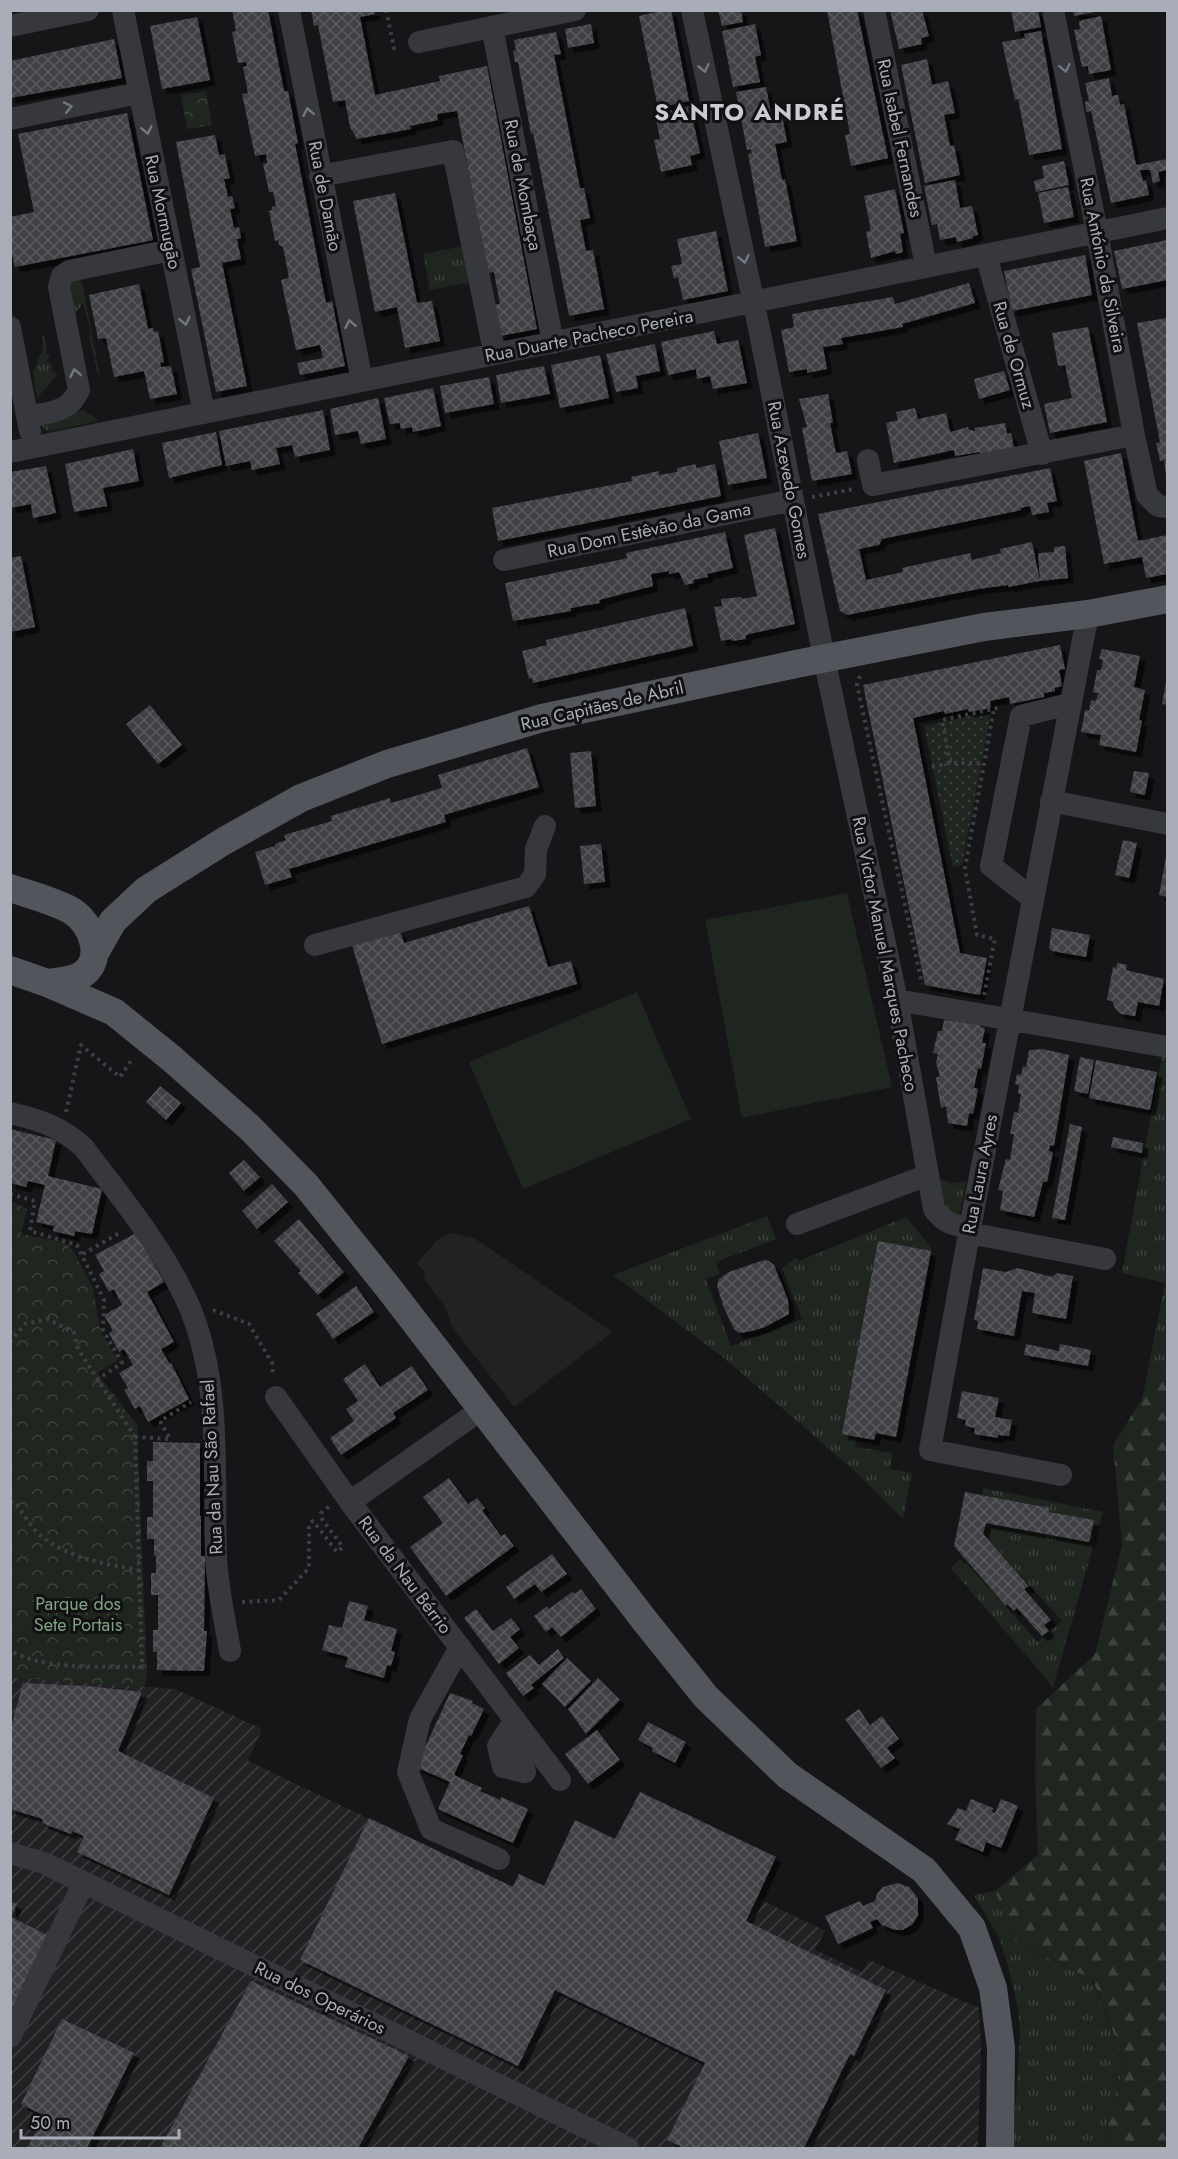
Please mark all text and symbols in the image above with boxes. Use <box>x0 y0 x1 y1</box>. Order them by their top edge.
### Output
street label: Rua Isabel Fernandes <box>871 56 929 220</box>
one-way arrow <box>697 62 710 72</box>
one-way arrow <box>1058 63 1071 73</box>
district label: SANTO ANDRÉ <box>654 94 846 129</box>
one-way arrow <box>63 101 73 114</box>
one-way arrow <box>302 107 315 117</box>
street label: Rua de Mombaça <box>498 117 548 253</box>
one-way arrow <box>139 124 152 134</box>
street label: Rua de Damão <box>302 139 348 254</box>
street label: Rua Mormugão <box>138 152 188 272</box>
street label: Rua António da Silveira <box>1073 175 1133 355</box>
one-way arrow <box>737 253 750 263</box>
street label: Rua de Ormuz <box>986 298 1042 412</box>
street label: Rua Duarte Pacheco Pereira <box>483 303 695 369</box>
one-way arrow <box>178 316 191 326</box>
one-way arrow <box>344 319 357 329</box>
one-way arrow <box>69 368 82 378</box>
street label: Rua Azevedo Gomes <box>761 399 817 561</box>
street label: Rua Dom Estêvão da Gama <box>545 496 753 564</box>
street label: Rua Capitães de Abril <box>518 675 686 737</box>
street label: Rua Victor Manuel Marques Pacheco <box>846 814 925 1094</box>
street label: Rua Laura Ayres <box>956 1112 1004 1236</box>
street label: Rua da Nau São Rafael <box>194 1379 230 1555</box>
street label: Rua da Nau Bérrio <box>352 1511 458 1639</box>
park label: Parque dos Sete Portais <box>34 1591 122 1638</box>
street label: Rua dos Operários <box>250 1955 390 2041</box>
scale bar <box>21 2102 178 2140</box>
text: 50 m <box>30 2110 70 2136</box>

